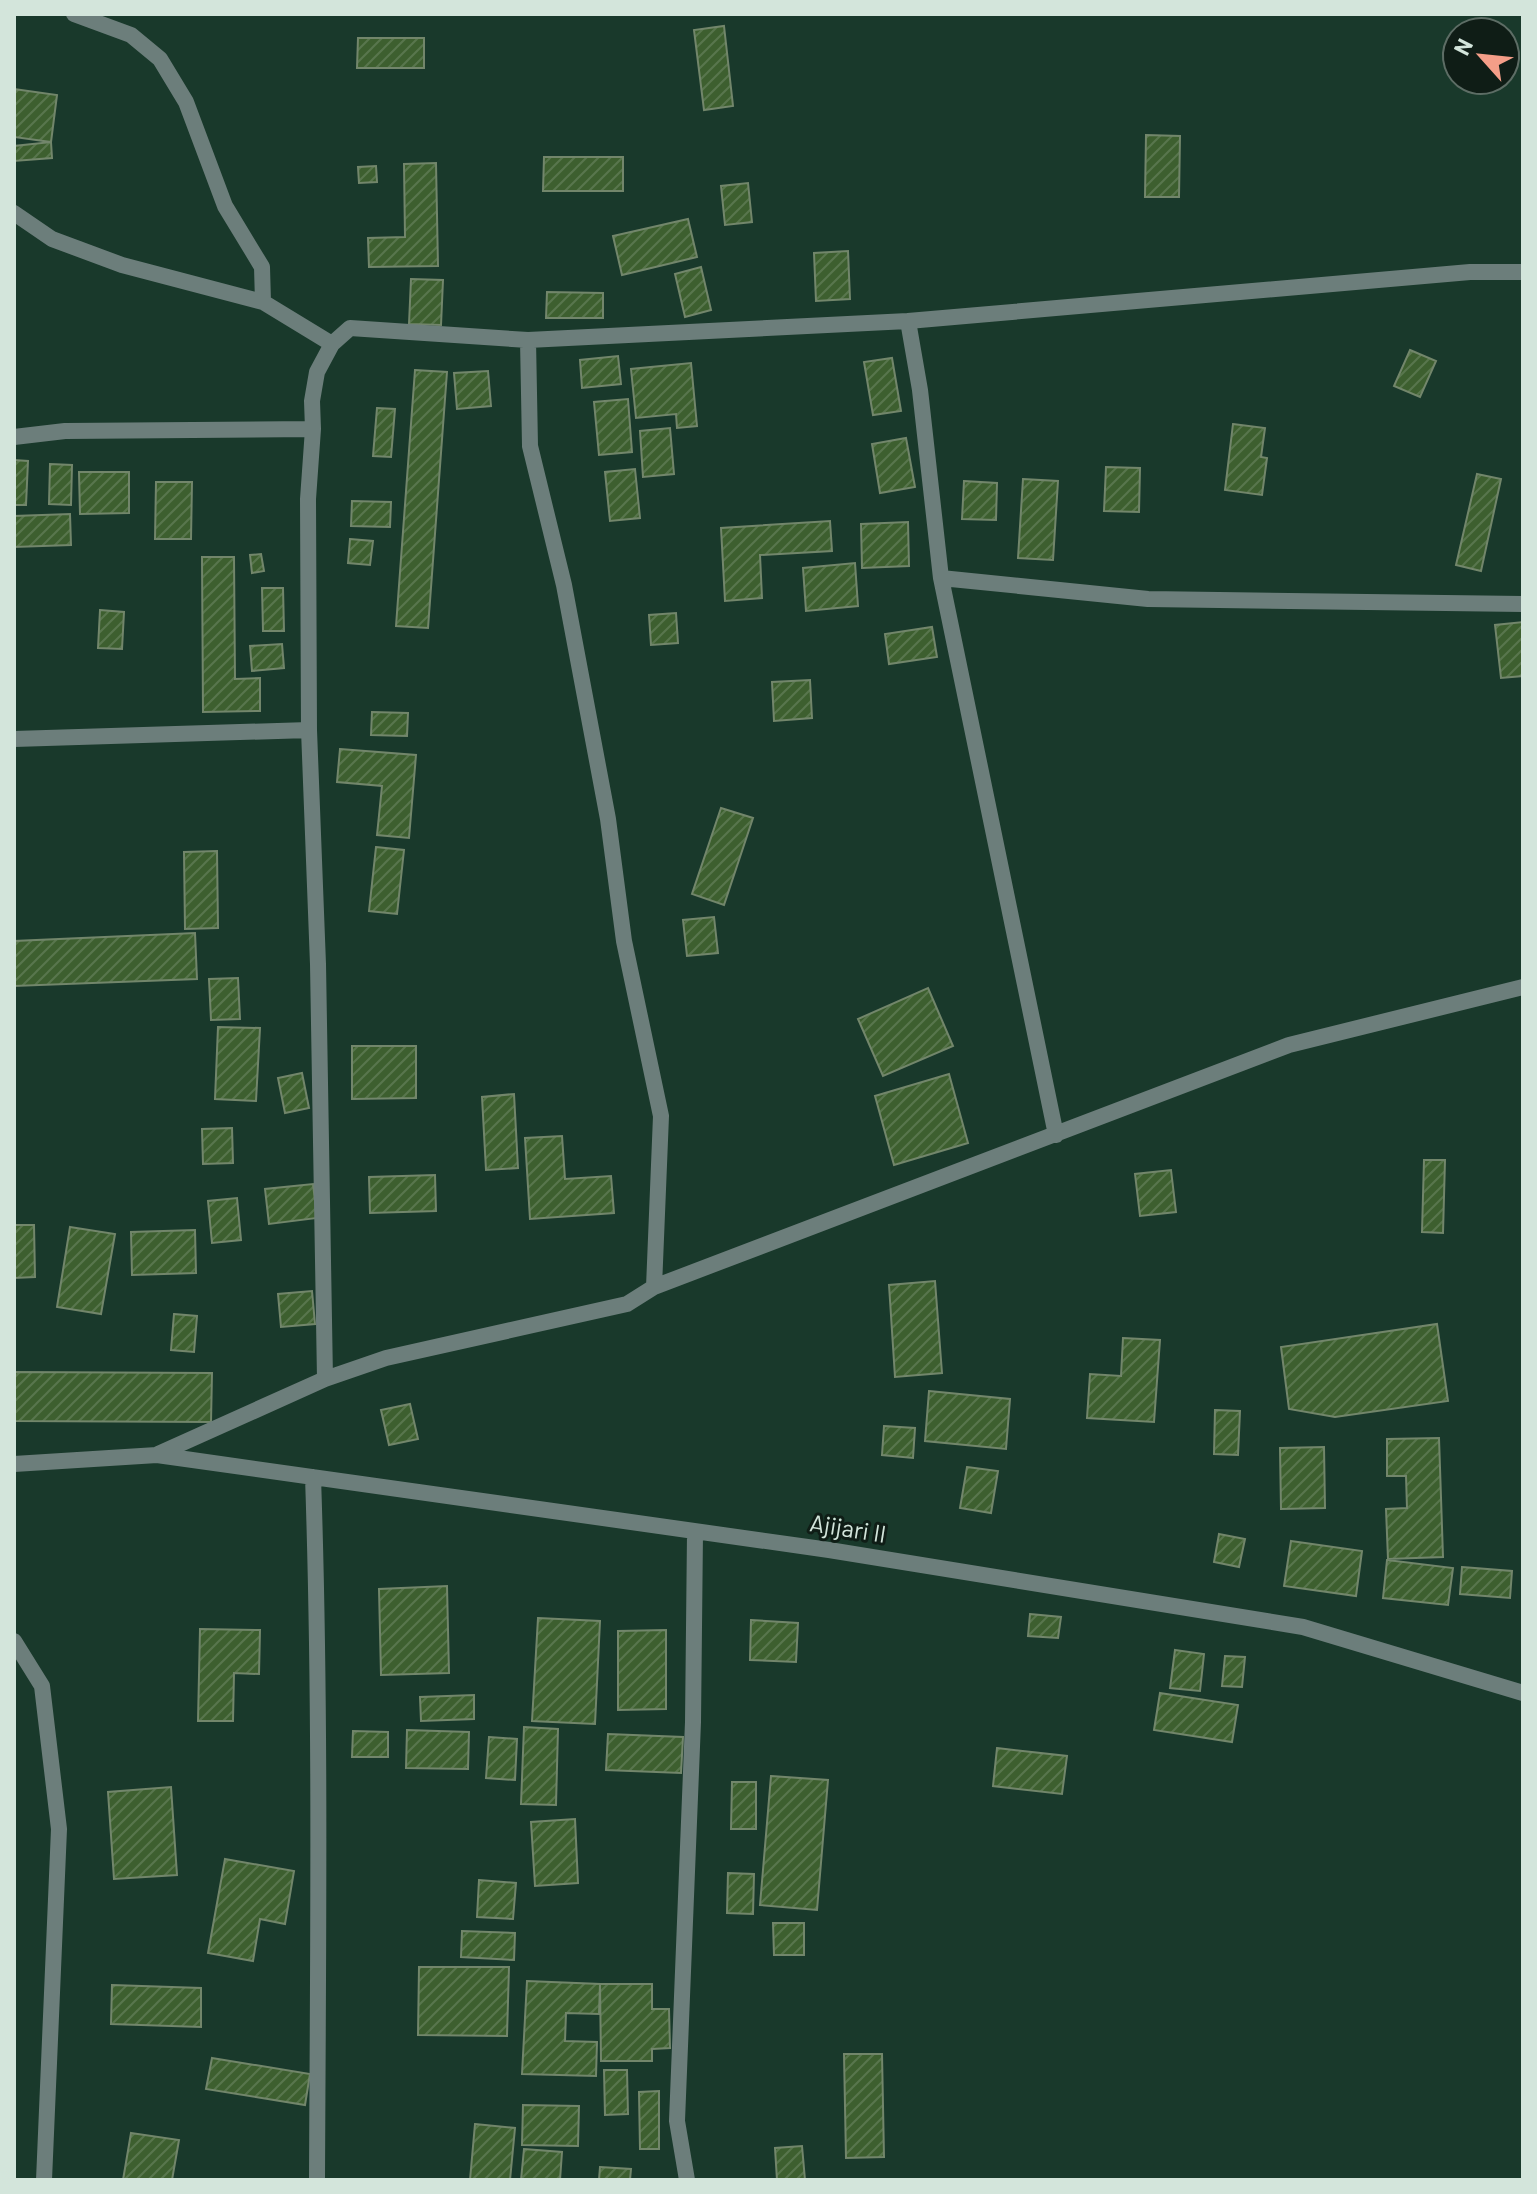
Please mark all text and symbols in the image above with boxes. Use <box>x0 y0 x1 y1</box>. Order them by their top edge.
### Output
north arrow <box>1441 16 1521 96</box>
text: N <box>1447 34 1477 59</box>
street label: Ajijari II <box>808 1507 888 1548</box>

